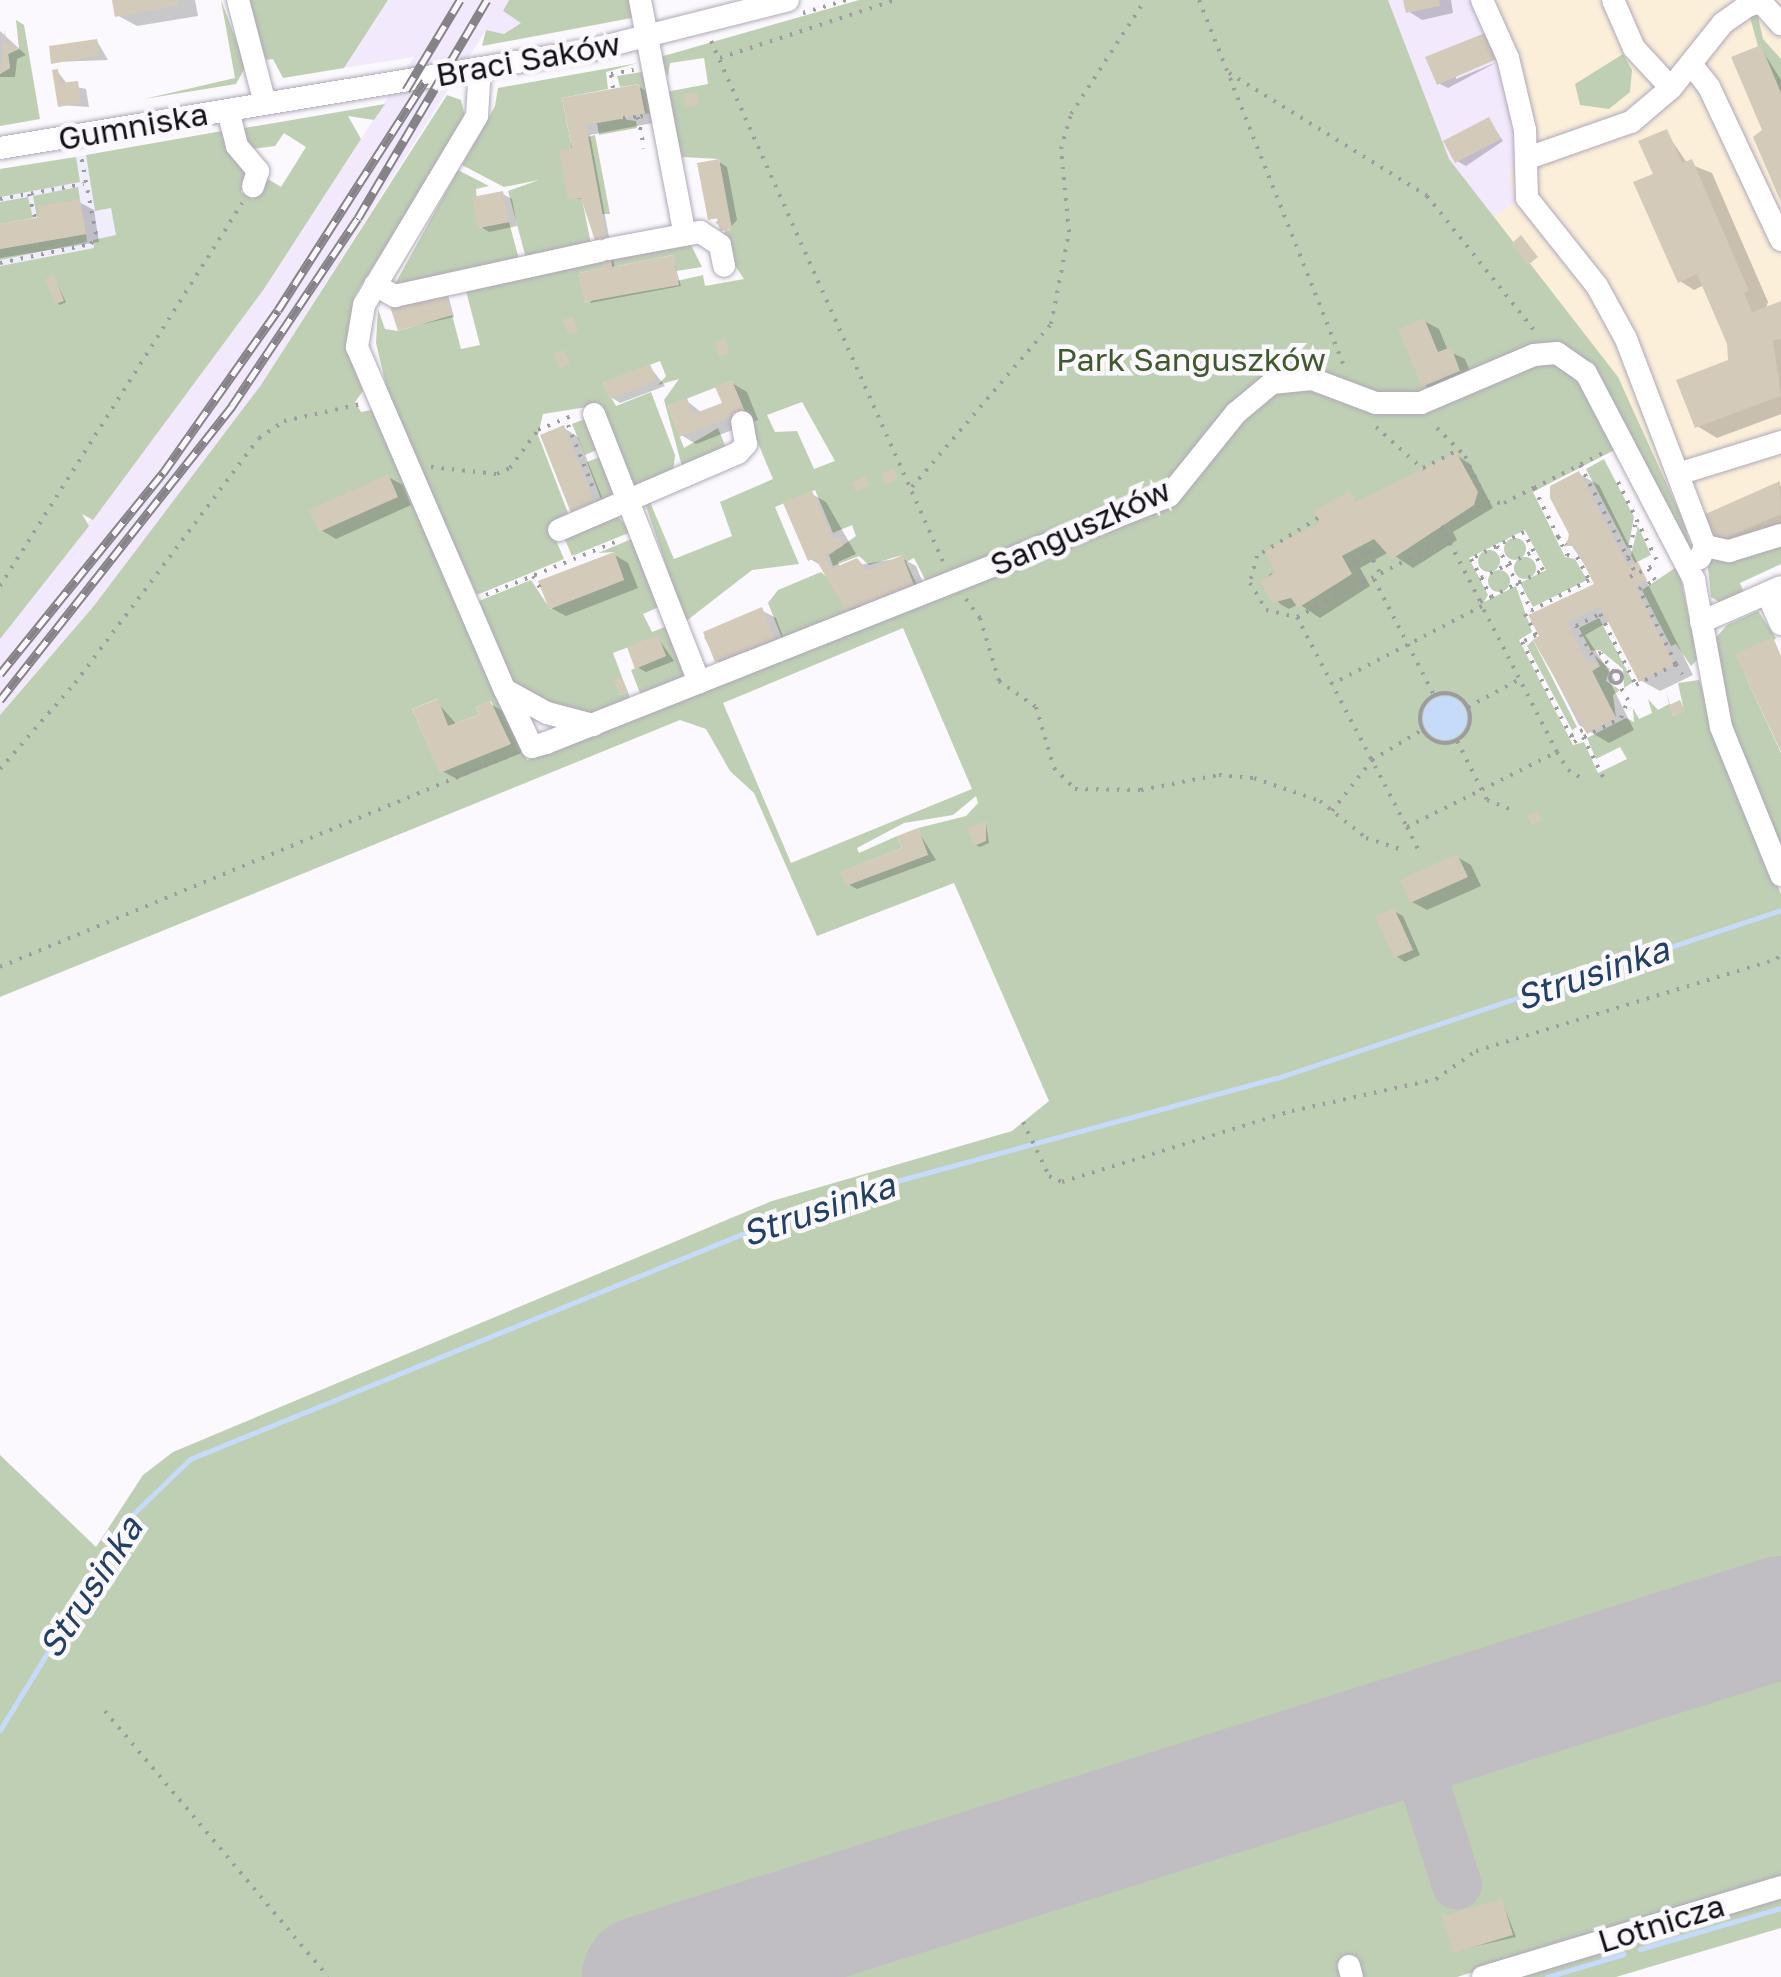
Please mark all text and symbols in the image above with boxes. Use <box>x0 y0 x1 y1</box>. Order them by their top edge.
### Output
street label: Braci Saków <box>433 24 623 94</box>
street label: Gumniska <box>55 94 211 158</box>
park label: Park Sanguszków <box>1056 340 1326 378</box>
street label: Sanguszków <box>984 470 1176 584</box>
water label: Strusinka <box>1510 927 1674 1019</box>
water label: Strusinka <box>736 1163 900 1255</box>
water label: Strusinka <box>29 1509 151 1665</box>
street label: Lotnicza <box>1593 1886 1729 1960</box>

